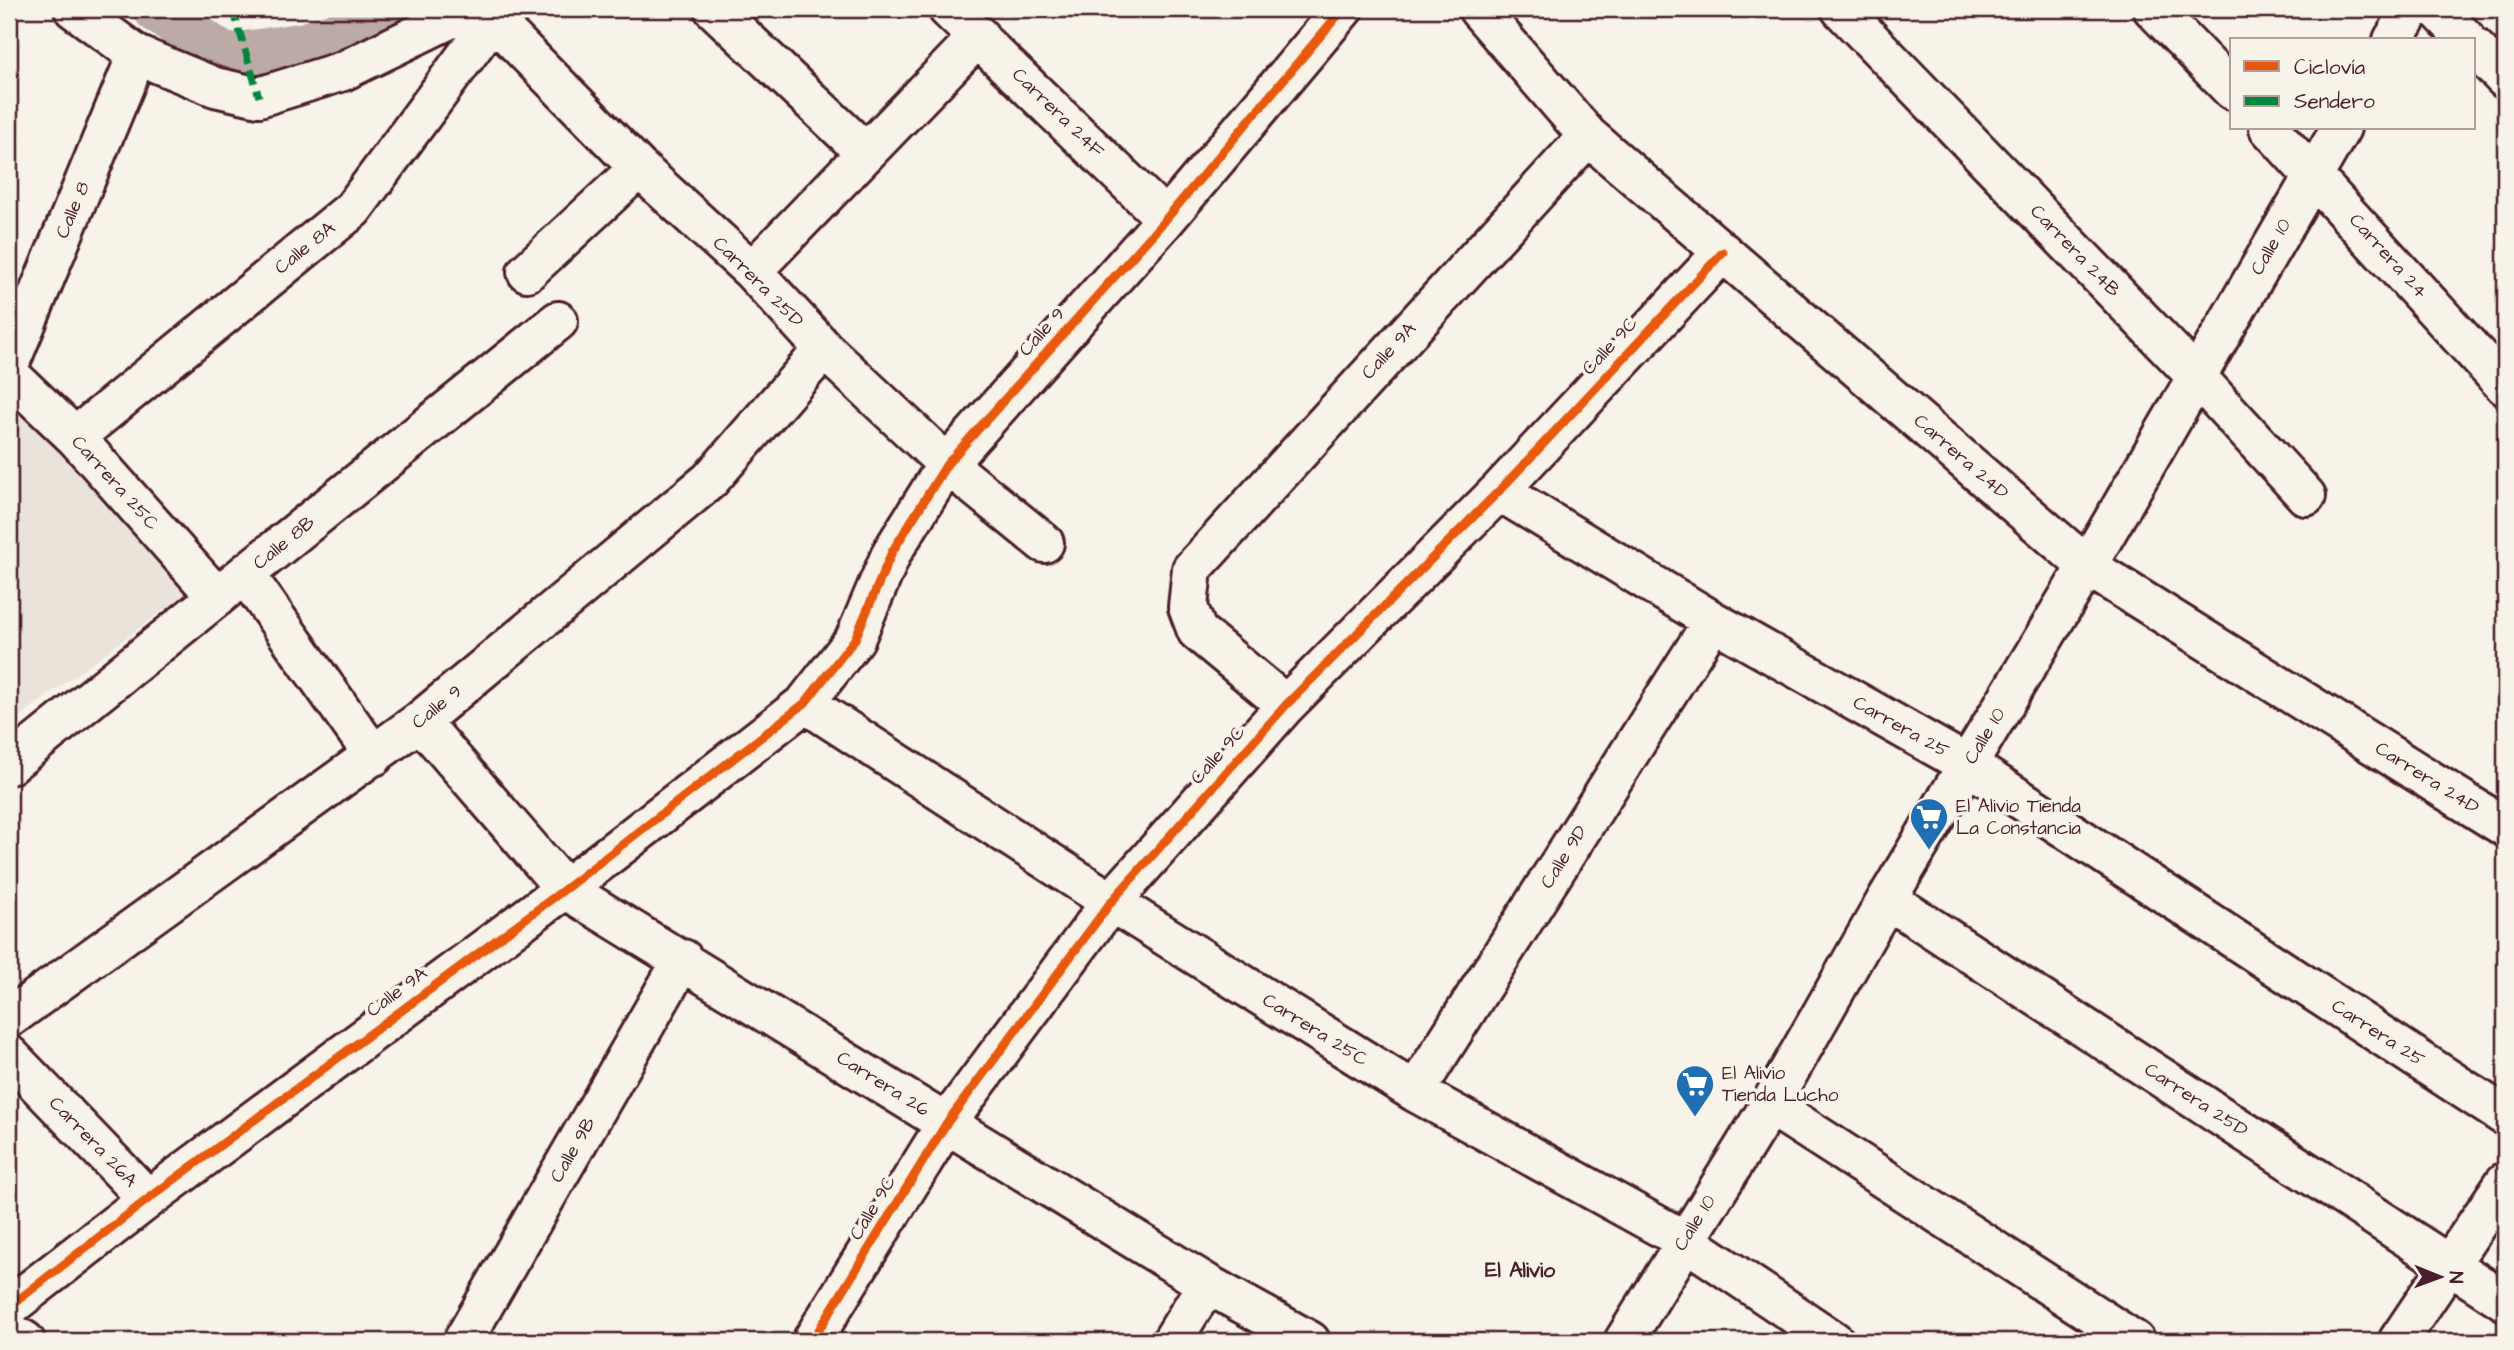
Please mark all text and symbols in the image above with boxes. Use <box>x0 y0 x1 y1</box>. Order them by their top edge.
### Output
legend <box>2230 38 2476 130</box>
text: Ciclovía <box>2294 53 2366 82</box>
street label: Carrera 24F <box>1006 62 1110 164</box>
text: Sendero <box>2294 87 2375 116</box>
street label: Calle 8 <box>49 177 97 243</box>
street label: Carrera 24B <box>2024 199 2127 304</box>
street label: Carrera 24 <box>2343 208 2434 304</box>
street label: Calle 10 <box>2244 214 2298 280</box>
street label: Calle 8A <box>269 215 341 281</box>
street label: Carrera 25D <box>706 230 810 334</box>
street label: Calle 9 <box>1013 301 1071 363</box>
street label: Calle 9C <box>1576 310 1645 381</box>
street label: Calle 9A <box>1355 316 1423 386</box>
street label: Carrera 24D <box>1908 408 2014 506</box>
street label: Carrera 25C <box>65 429 166 537</box>
street label: Calle 8B <box>247 509 321 576</box>
street label: Calle 9 <box>406 678 468 736</box>
street label: Carrera 25 <box>1848 689 1955 765</box>
street label: Calle 10 <box>1958 703 2012 769</box>
street label: Calle 9C <box>1184 719 1252 791</box>
street label: Carrera 24D <box>2370 735 2484 821</box>
place label: El Alivio Tienda La Constancia <box>1956 793 2081 842</box>
supermarket icon: El Alivio Tienda La Constancia <box>1908 796 1950 851</box>
street label: Calle 9D <box>1534 820 1594 894</box>
street label: Calle 9A <box>361 960 433 1024</box>
street label: Carrera 25C <box>1257 987 1373 1074</box>
street label: Carrera 25 <box>2326 993 2430 1074</box>
street label: Carrera 26 <box>831 1045 935 1123</box>
street label: Carrera 25D <box>2139 1056 2253 1144</box>
place label: El Alivio Tienda Lucho <box>1722 1060 1839 1109</box>
supermarket icon: El Alivio Tienda Lucho <box>1674 1063 1716 1118</box>
street label: Carrera 26A <box>43 1091 143 1193</box>
street label: Calle 9B <box>543 1112 603 1188</box>
street label: Calle 9C <box>843 1170 903 1245</box>
street label: Calle 10 <box>1667 1190 1723 1256</box>
north arrow <box>2406 1242 2476 1312</box>
district label: El Alivio <box>1485 1256 1555 1285</box>
text: N <box>2442 1271 2469 1284</box>

